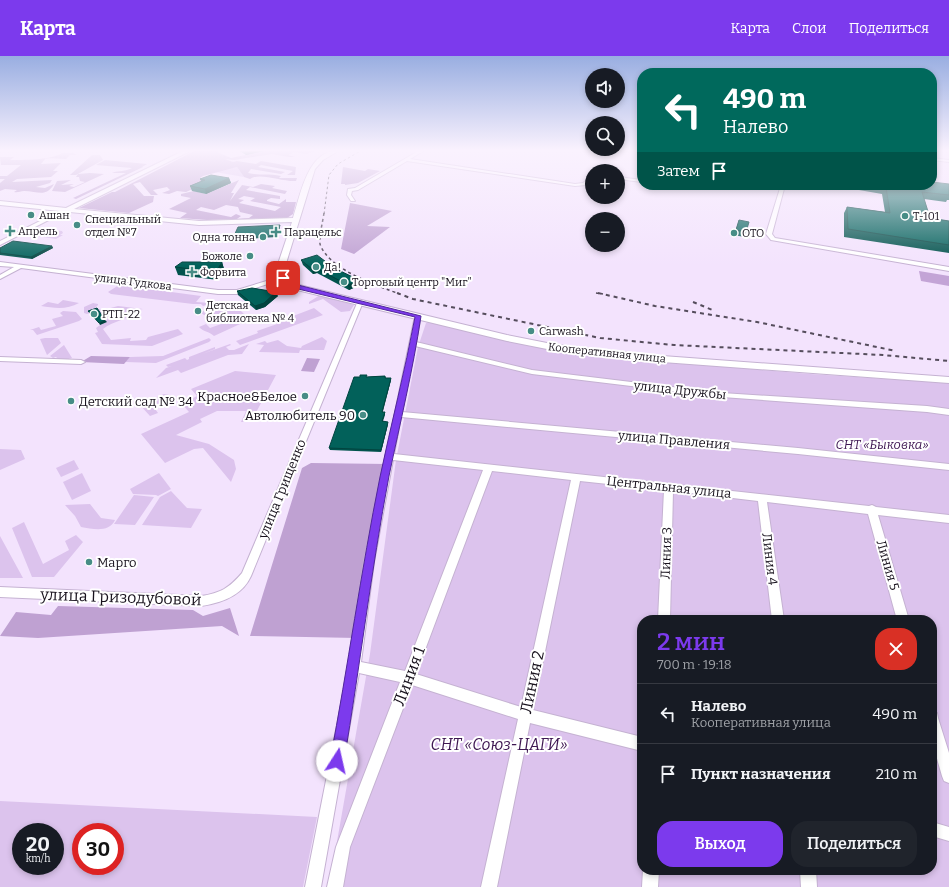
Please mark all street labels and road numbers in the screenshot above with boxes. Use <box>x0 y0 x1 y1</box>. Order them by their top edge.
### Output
street label: улица Гудкова <box>93 271 172 293</box>
street label: Кооперативная улица <box>548 340 666 366</box>
street label: улица Дружбы <box>632 378 727 402</box>
street label: улица Правления <box>616 428 731 452</box>
street label: улица Грищенко <box>255 437 309 542</box>
street label: Центральная улица <box>606 473 732 501</box>
street label: Линия 3 <box>658 527 674 579</box>
street label: Линия 4 <box>759 532 781 586</box>
street label: Линия 5 <box>874 538 902 592</box>
street label: улица Гризодубовой <box>39 585 202 609</box>
street label: Линия 1 <box>389 643 429 708</box>
street label: Линия 2 <box>516 649 548 715</box>

